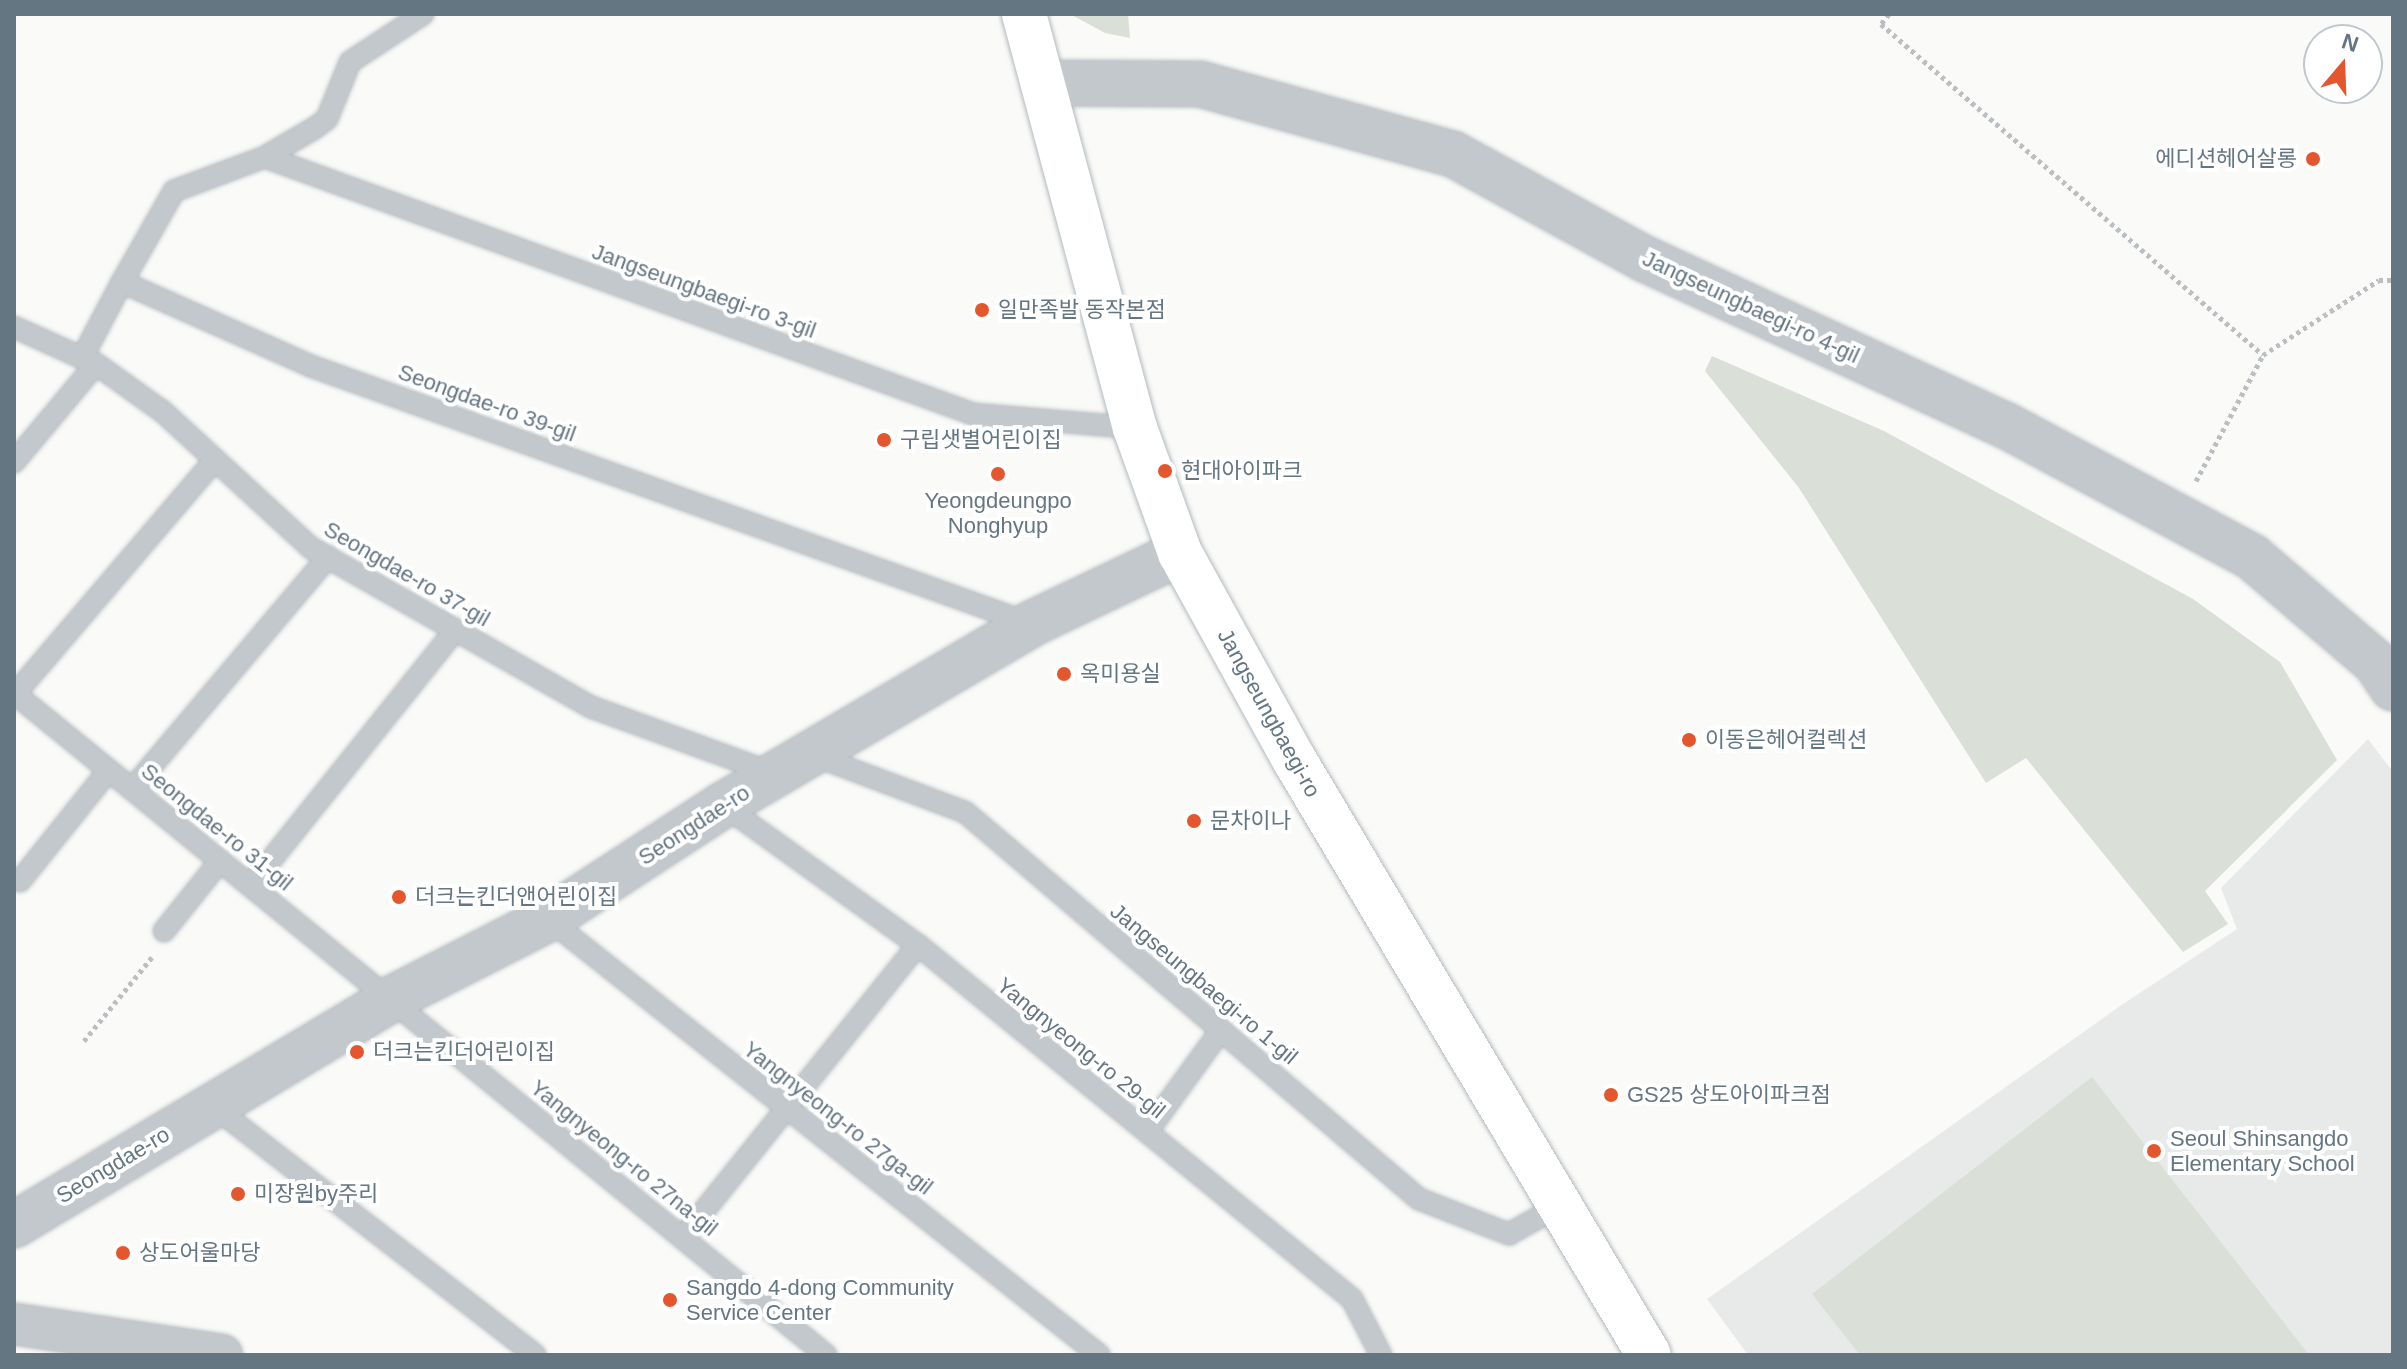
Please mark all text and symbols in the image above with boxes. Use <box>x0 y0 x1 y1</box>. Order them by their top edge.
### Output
north arrow <box>2303 24 2383 104</box>
text: N <box>2339 28 2362 57</box>
place label: 에디션헤어살롱 <box>2155 146 2297 172</box>
marker: 에디션헤어살롱 <box>2304 150 2322 168</box>
street label: Jangseungbaegi-ro 3-gil <box>589 238 819 344</box>
street label: Jangseungbaegi-ro 4-gil <box>1638 245 1864 369</box>
place label: 일만족발 동작본점 <box>998 297 1166 323</box>
marker: 일만족발 동작본점 <box>973 301 991 319</box>
street label: Seongdae-ro 39-gil <box>395 359 579 447</box>
place label: 구립샛별어린이집 <box>900 427 1062 453</box>
marker: 구립샛별어린이집 <box>875 431 893 449</box>
place label: 현대아이파크 <box>1181 458 1302 484</box>
marker: 현대아이파크 <box>1156 462 1174 480</box>
marker: Yeongdeungpo Nonghyup <box>989 465 1007 483</box>
place label: Yeongdeungpo Nonghyup <box>924 487 1072 538</box>
street label: Seongdae-ro 37-gil <box>319 516 495 632</box>
street label: Jangseungbaegi-ro <box>1212 624 1326 802</box>
place label: 옥미용실 <box>1080 661 1161 687</box>
marker: 옥미용실 <box>1055 665 1073 683</box>
place label: 이동은헤어컬렉션 <box>1705 727 1867 753</box>
marker: 이동은헤어컬렉션 <box>1680 731 1698 749</box>
street label: Seongdae-ro 31-gil <box>136 758 298 896</box>
street label: Seongdae-ro <box>633 779 755 871</box>
place label: 문차이나 <box>1210 808 1291 834</box>
marker: 문차이나 <box>1185 812 1203 830</box>
place label: 더크는킨더앤어린이집 <box>415 884 617 910</box>
marker: 더크는킨더앤어린이집 <box>390 888 408 906</box>
street label: Jangseungbaegi-ro 1-gil <box>1105 898 1303 1070</box>
street label: Yangnyeong-ro 29-gil <box>992 972 1170 1124</box>
street label: Yangnyeong-ro 27ga-gil <box>738 1036 938 1200</box>
place label: 더크는킨더어린이집 <box>373 1039 555 1065</box>
marker: 더크는킨더어린이집 <box>348 1043 366 1061</box>
street label: Yangnyeong-ro 27na-gil <box>525 1074 723 1242</box>
place label: GS25 상도아이파크점 <box>1627 1082 1831 1108</box>
marker: GS25 상도아이파크점 <box>1602 1086 1620 1104</box>
street label: Seongdae-ro <box>52 1121 174 1209</box>
place label: Seoul Shinsangdo Elementary School <box>2170 1125 2355 1176</box>
marker: Seoul Shinsangdo Elementary School <box>2145 1142 2163 1160</box>
place label: 미장원by주리 <box>254 1181 378 1207</box>
marker: 미장원by주리 <box>229 1185 247 1203</box>
place label: 상도어울마당 <box>139 1240 260 1266</box>
marker: 상도어울마당 <box>114 1244 132 1262</box>
place label: Sangdo 4-dong Community Service Center <box>686 1274 954 1326</box>
marker: Sangdo 4-dong Community Service Center <box>661 1291 679 1309</box>

